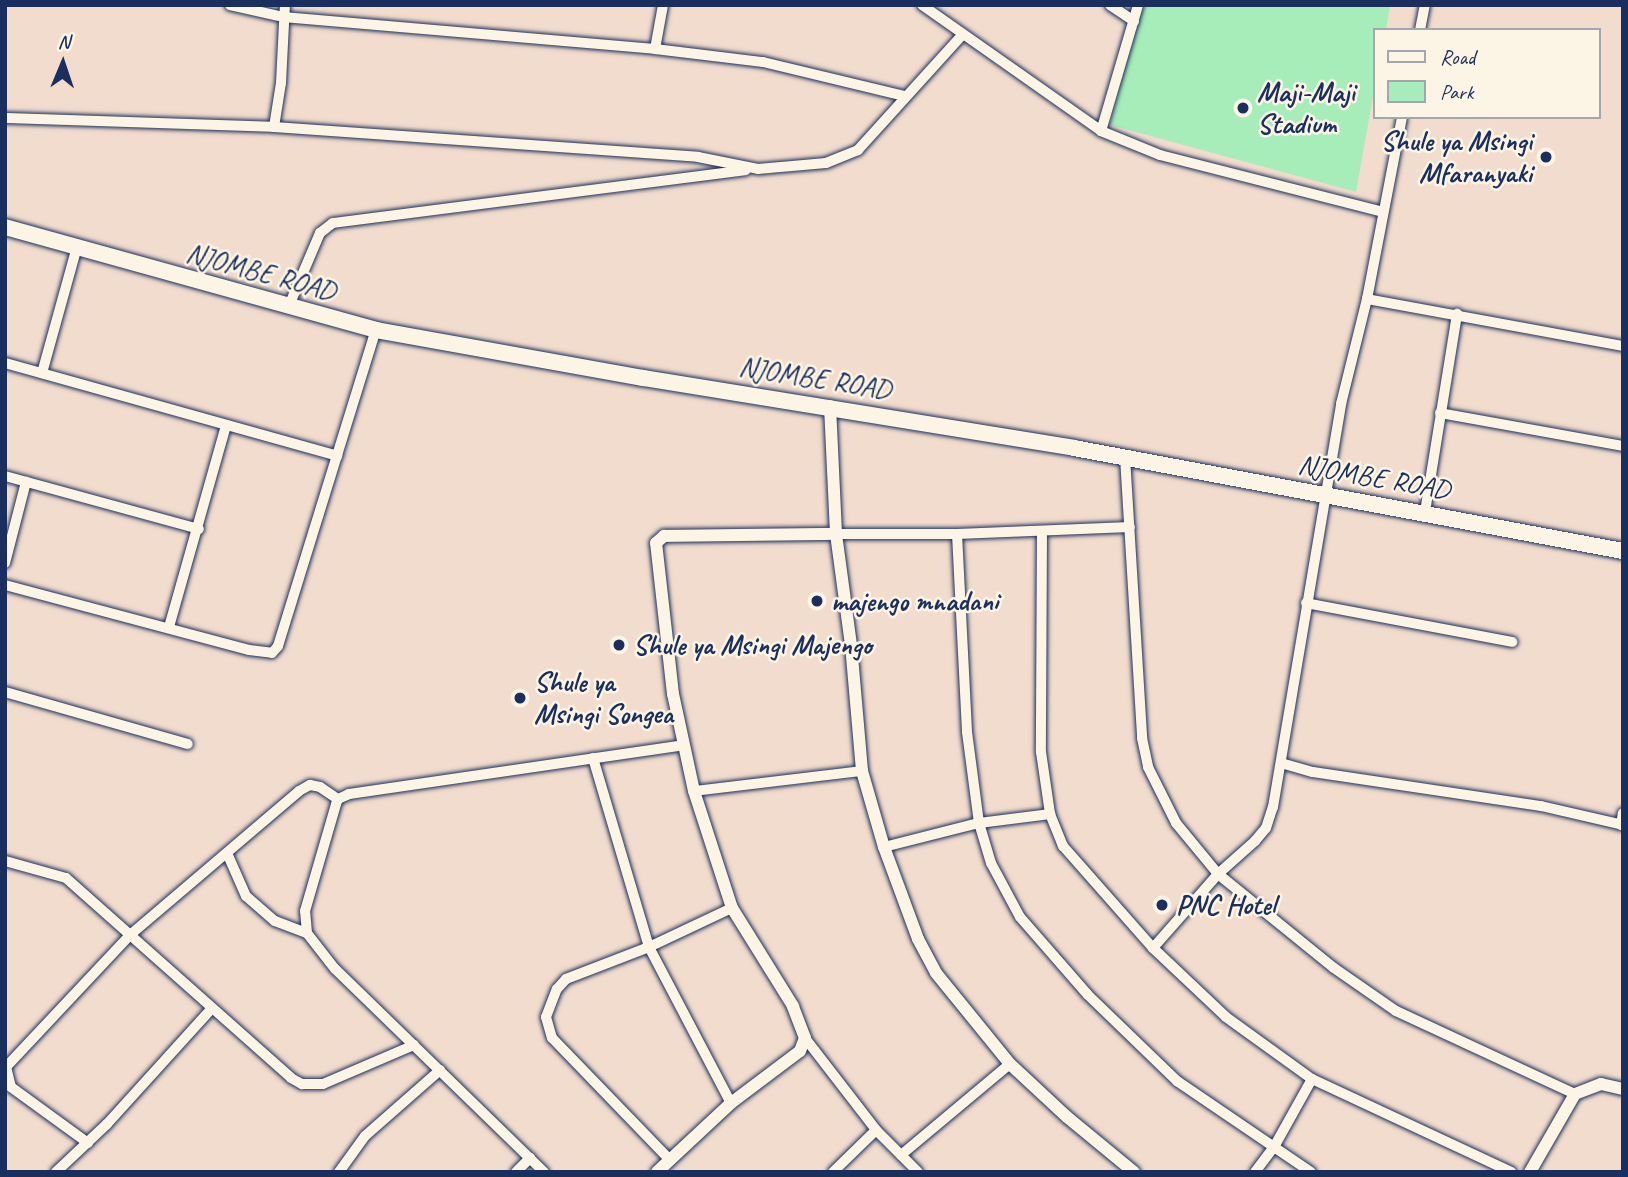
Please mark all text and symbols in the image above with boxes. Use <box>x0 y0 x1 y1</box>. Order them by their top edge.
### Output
north arrow <box>28 28 98 98</box>
legend <box>1372 28 1600 119</box>
text: N <box>57 30 70 54</box>
text: Road <box>1440 44 1475 70</box>
place label: Maji-Maji Stadium <box>1257 75 1355 141</box>
text: Park <box>1440 79 1473 105</box>
marker: Maji-Maji Stadium <box>1235 100 1251 116</box>
place label: Shule ya Msingi Mfaranyaki <box>1380 124 1532 190</box>
marker: Shule ya Msingi Mfaranyaki <box>1538 149 1554 165</box>
street label: NJOMBE ROAD <box>182 236 340 308</box>
street label: NJOMBE ROAD <box>736 349 894 407</box>
street label: NJOMBE ROAD <box>1295 447 1453 507</box>
place label: majengo mnadani <box>831 584 997 618</box>
marker: majengo mnadani <box>809 593 825 609</box>
place label: Shule ya Msingi Majengo <box>633 628 873 662</box>
marker: Shule ya Msingi Majengo <box>611 637 627 653</box>
place label: Shule ya Msingi Songea <box>534 665 673 731</box>
marker: Shule ya Msingi Songea <box>512 690 528 706</box>
place label: PNC Hotel <box>1176 888 1276 922</box>
marker: PNC Hotel <box>1154 897 1170 913</box>

